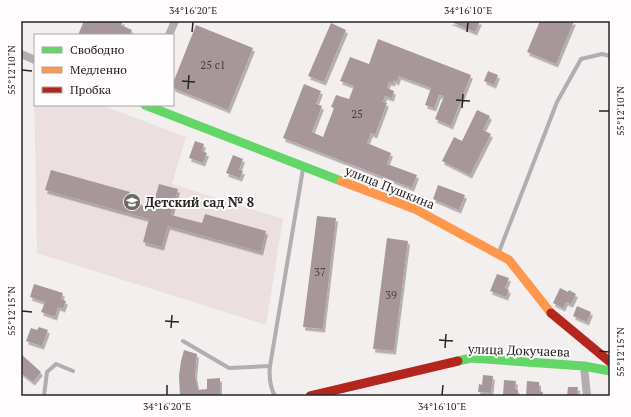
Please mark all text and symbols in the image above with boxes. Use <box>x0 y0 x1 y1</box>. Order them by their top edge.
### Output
text: 34°16'20"E <box>169 4 217 17</box>
text: 34°16'10"E <box>444 4 492 17</box>
legend <box>34 34 174 106</box>
text: Свободно <box>70 42 125 57</box>
text: 55°12'10"N <box>5 45 18 95</box>
house number: 25 с1 <box>200 58 226 72</box>
text: Медленно <box>70 62 127 77</box>
text: Пробка <box>70 82 111 97</box>
text: 55°12'10"N <box>614 86 627 136</box>
house number: 25 <box>351 107 363 121</box>
street label: улица Пушкина <box>342 160 438 213</box>
school or university icon: Детский сад № 8 <box>122 192 142 212</box>
place label: Детский сад № 8 <box>145 193 254 211</box>
house number: 37 <box>314 265 326 279</box>
text: 55°12'15"N <box>5 286 18 336</box>
house number: 39 <box>385 288 397 302</box>
text: 55°12'15"N <box>614 327 627 377</box>
street label: улица Докучаева <box>467 339 571 361</box>
text: 34°16'20"E <box>143 400 191 413</box>
text: 34°16'10"E <box>418 400 466 413</box>

